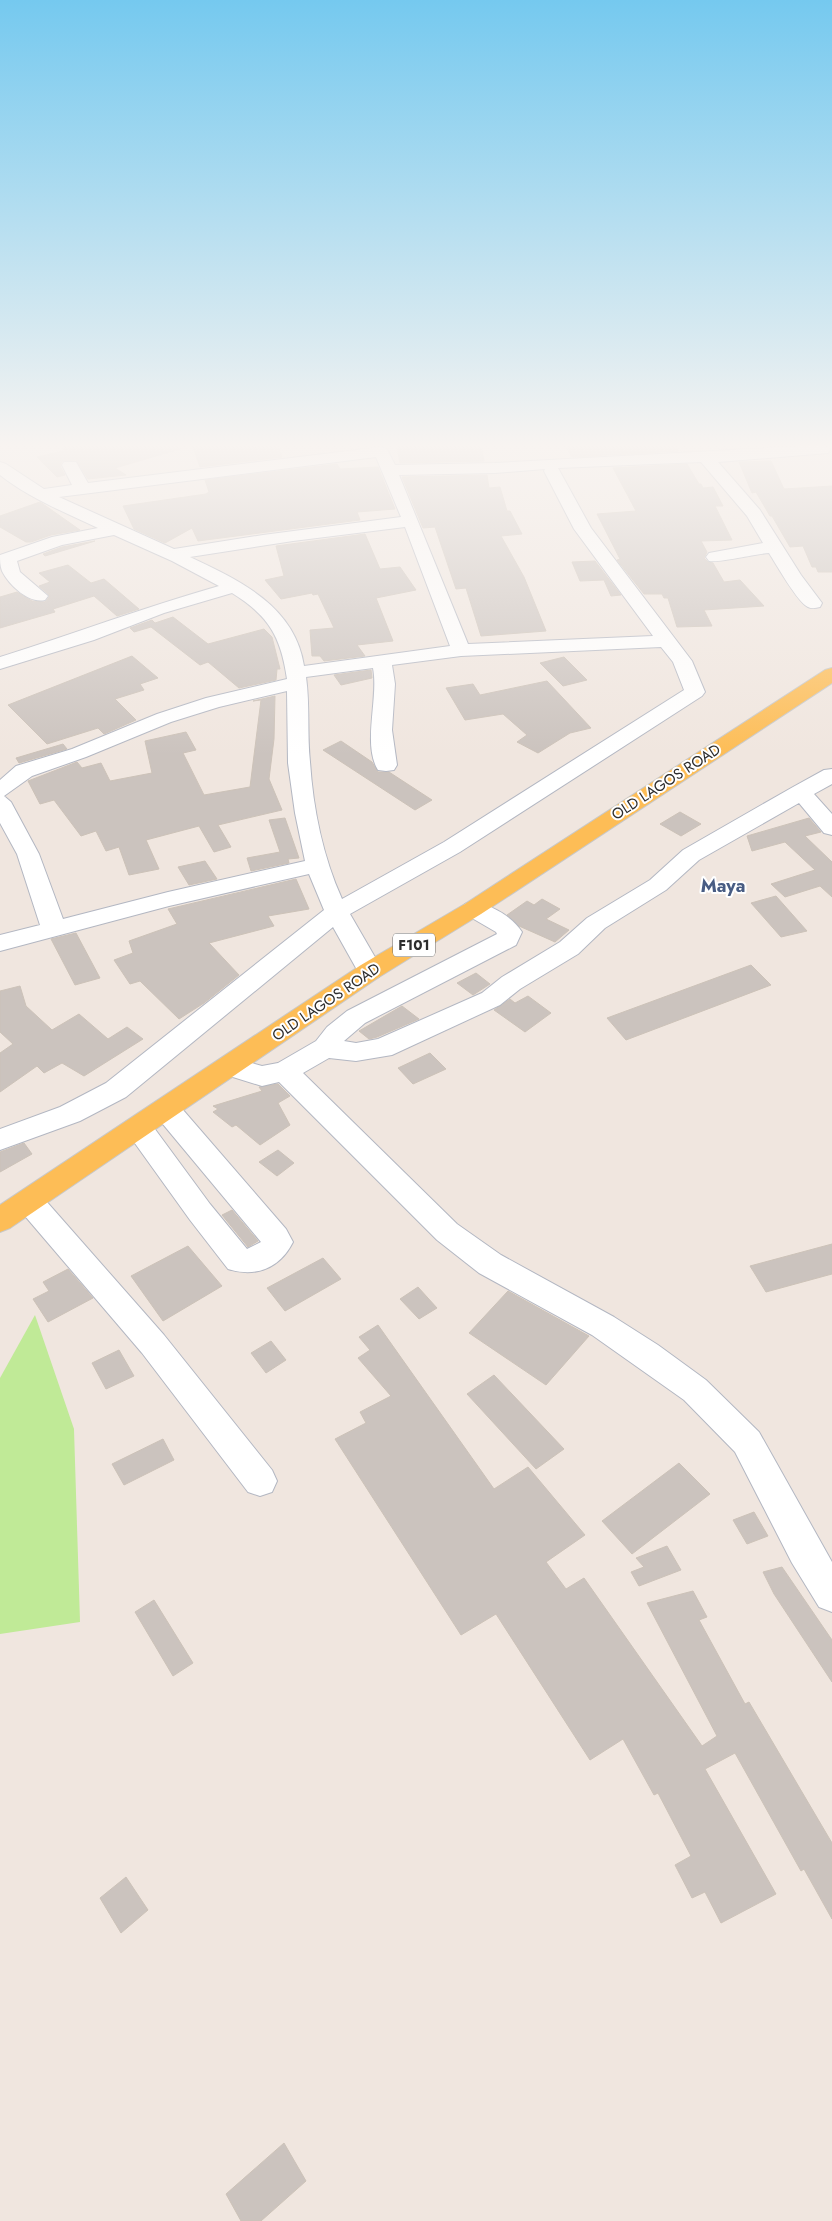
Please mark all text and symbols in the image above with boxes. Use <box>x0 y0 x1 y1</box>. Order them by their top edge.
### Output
street label: OLD LAGOS ROAD <box>607 738 725 826</box>
district label: Maya <box>701 873 745 899</box>
road number: F101 <box>393 934 435 956</box>
street label: OLD LAGOS ROAD <box>268 958 384 1046</box>

